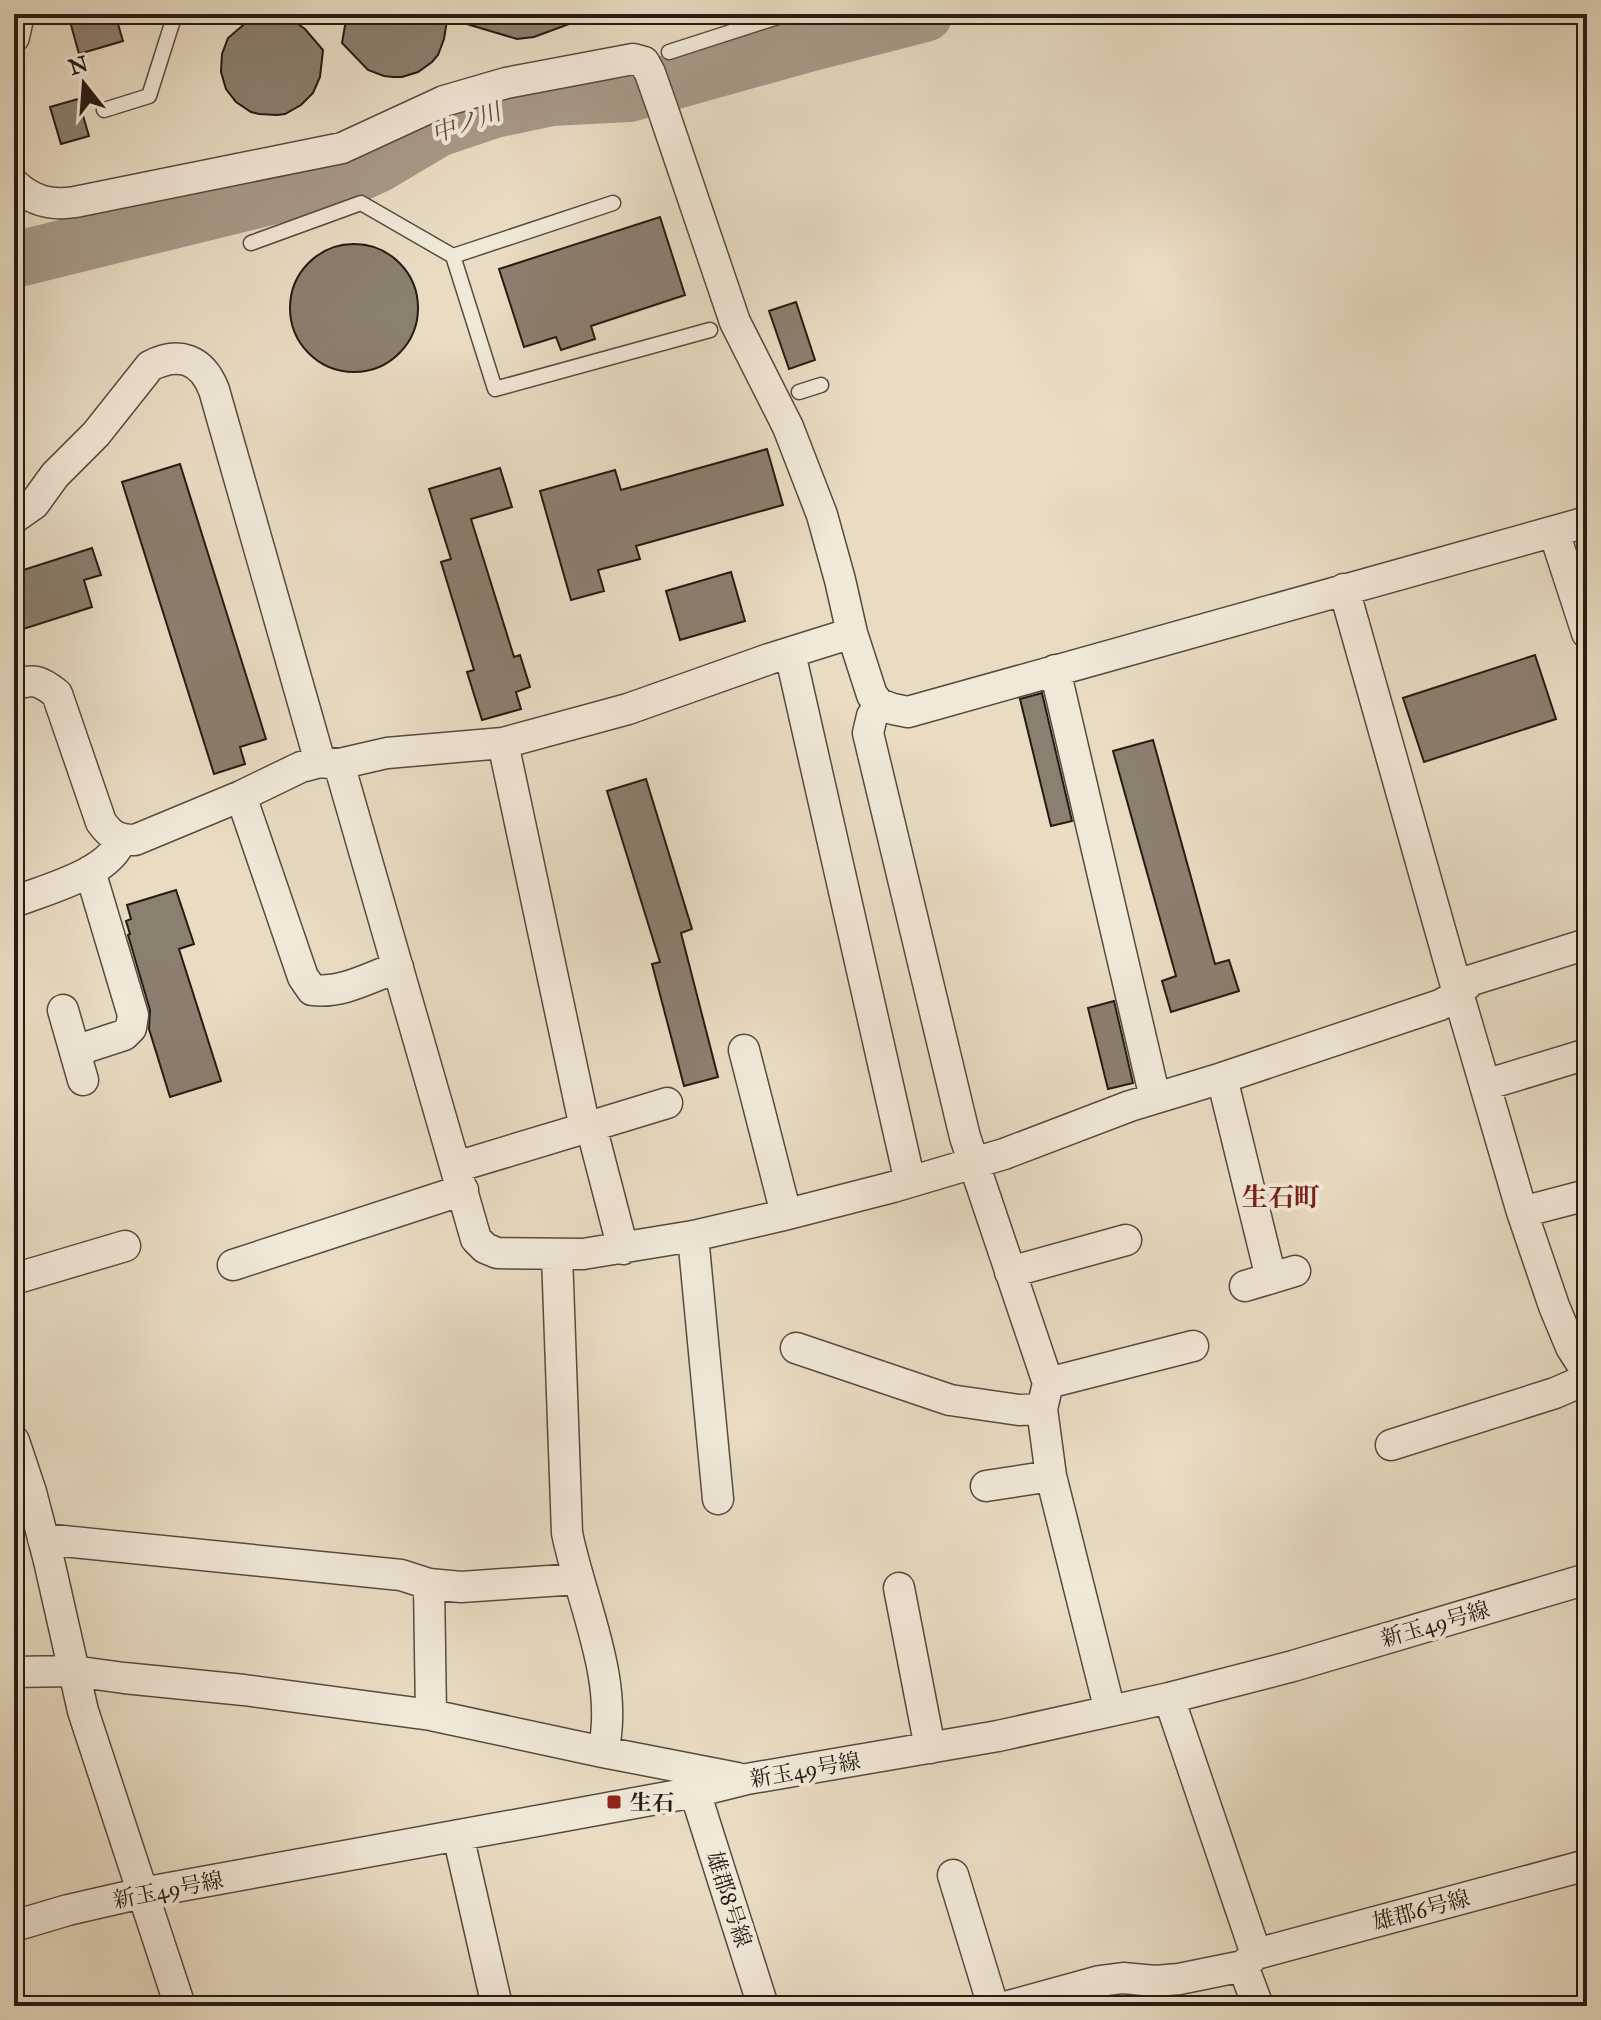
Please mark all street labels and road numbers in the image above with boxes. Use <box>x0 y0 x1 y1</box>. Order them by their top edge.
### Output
street label: 新玉49号線 <box>1377 1596 1493 1652</box>
street label: 新玉49号線 <box>747 1747 863 1793</box>
street label: 雄郡8号線 <box>701 1847 757 1951</box>
street label: 新玉49号線 <box>110 1866 226 1914</box>
street label: 雄郡6号線 <box>1370 1884 1472 1936</box>

